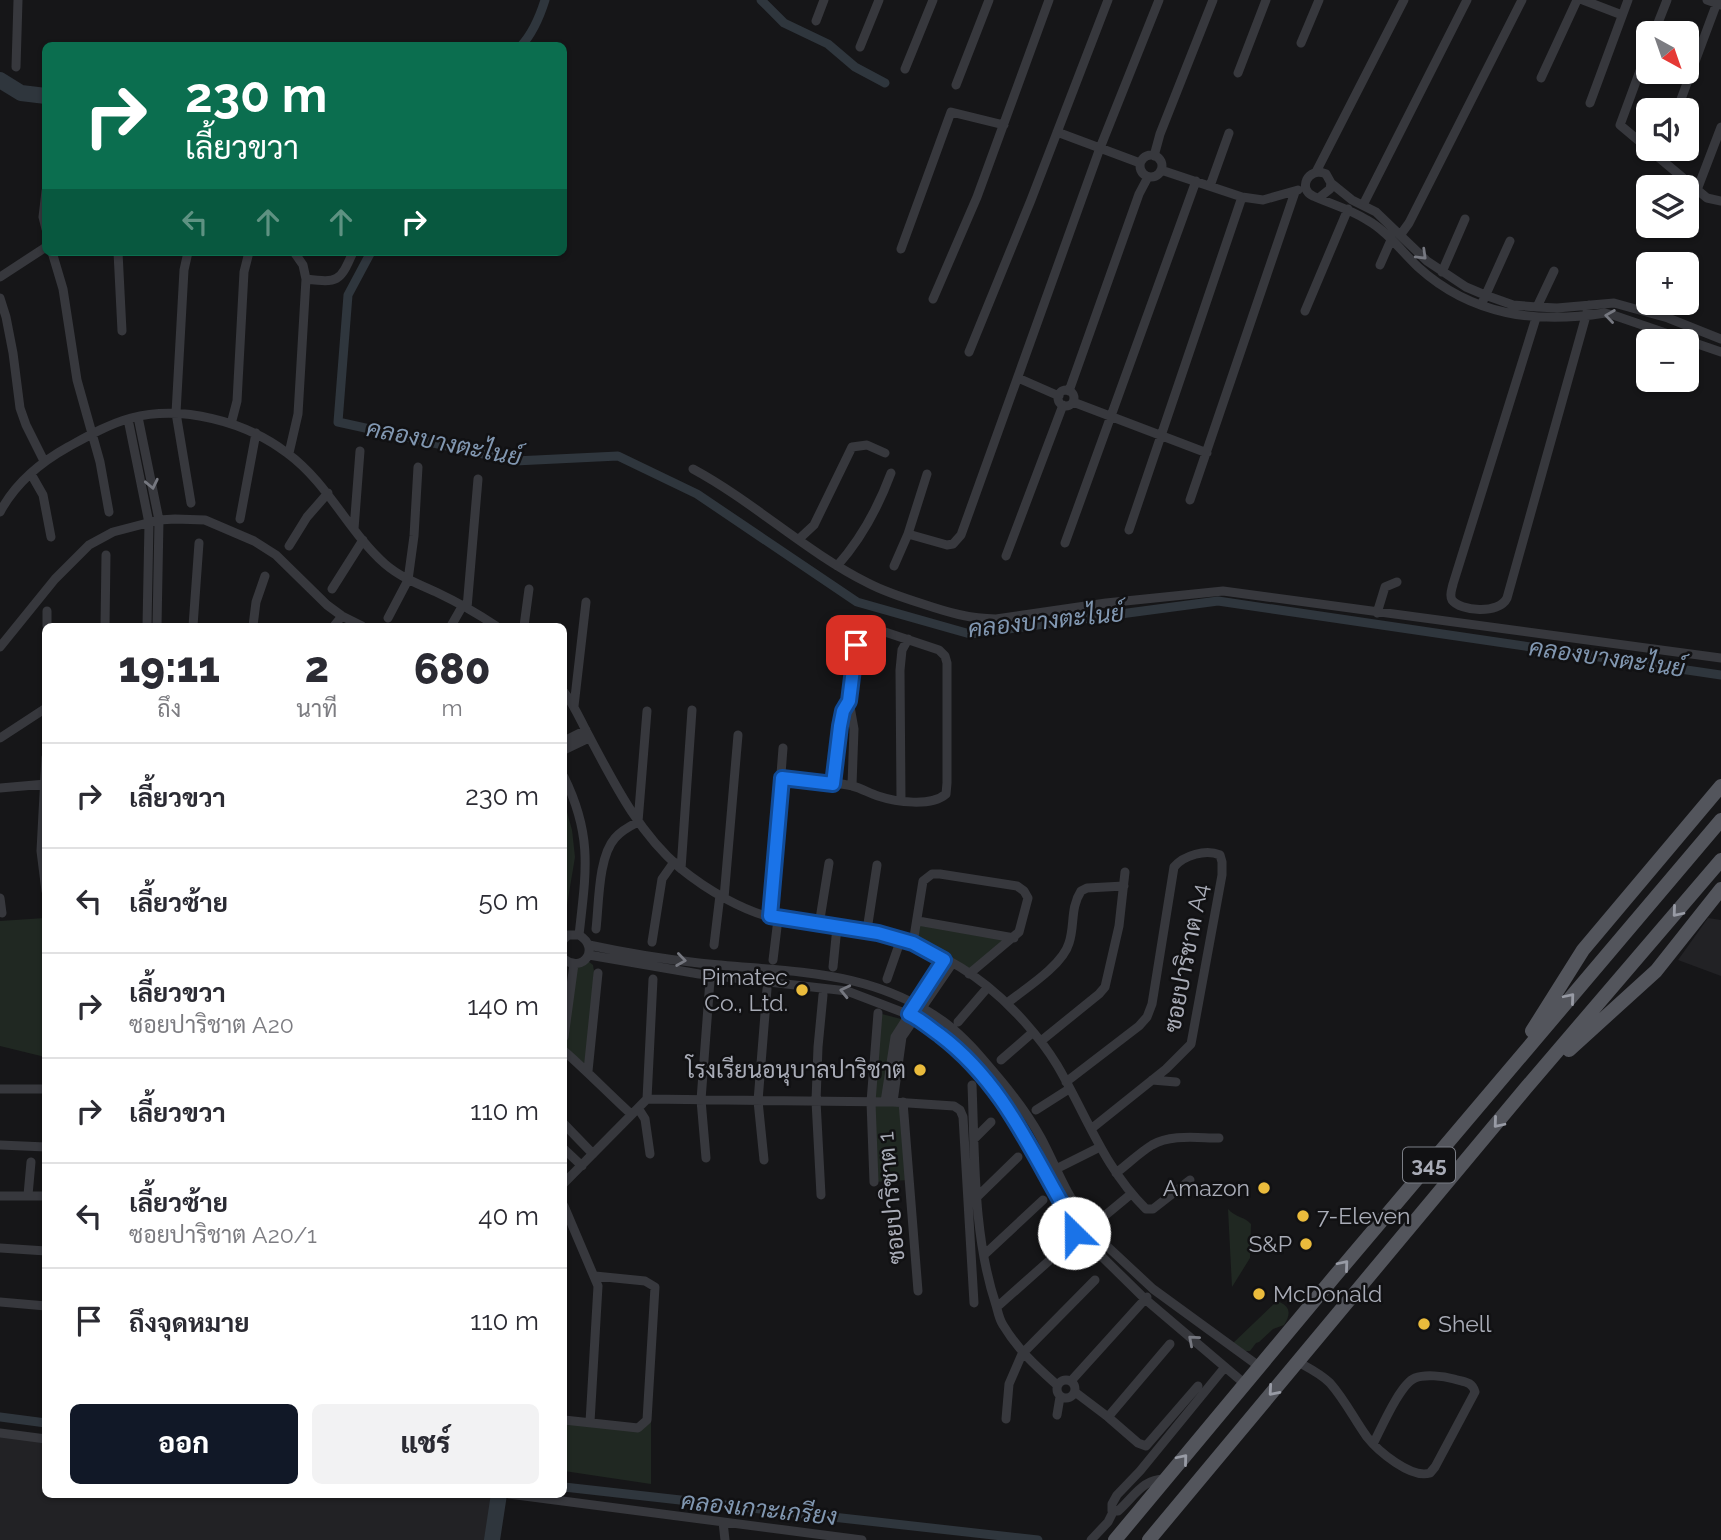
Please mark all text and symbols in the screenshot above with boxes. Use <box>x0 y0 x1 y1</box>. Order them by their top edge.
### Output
north arrow <box>1636 21 1699 84</box>
map controls <box>1636 21 1699 392</box>
text: 230 m <box>185 66 327 123</box>
icon: right <box>70 70 161 161</box>
button: sound <box>1636 98 1699 161</box>
text: เลี้ยวขวา <box>185 129 299 166</box>
button: layers <box>1636 175 1699 238</box>
icon: left <box>176 203 214 241</box>
icon: ahead <box>249 203 287 241</box>
icon: ahead <box>322 203 360 241</box>
icon: right <box>395 203 433 241</box>
one-way arrow <box>1414 247 1427 260</box>
button: + <box>1636 252 1699 315</box>
one-way arrow <box>1604 309 1616 324</box>
button: − <box>1636 329 1699 392</box>
water label: คลองบางตะไนย์ <box>364 412 527 472</box>
one-way arrow <box>143 478 158 490</box>
water label: คลองบางตะไนย์ <box>966 597 1129 643</box>
pin <box>826 615 886 675</box>
icon: arrive <box>837 626 875 664</box>
water label: คลองบางตะไนย์ <box>1527 631 1690 683</box>
text: 19:11 <box>118 643 220 692</box>
text: 2 <box>305 643 329 692</box>
text: 680 <box>414 645 491 694</box>
text: m <box>442 694 463 721</box>
text: ถึง <box>157 695 181 722</box>
text: นาที <box>296 695 337 722</box>
icon: right <box>70 777 108 815</box>
text: 230 m <box>465 781 539 811</box>
text: เลี้ยวขวา <box>129 783 226 813</box>
street label: ซอยปาริชาต A4 <box>1158 881 1213 1035</box>
icon: left <box>70 882 108 920</box>
text: 50 m <box>478 886 539 916</box>
text: เลี้ยวซ้าย <box>129 888 228 918</box>
one-way arrow <box>1673 904 1685 917</box>
one-way arrow <box>675 953 687 968</box>
place label: Pimatec Co., Ltd. <box>701 963 788 1016</box>
text: เลี้ยวขวา <box>129 978 226 1008</box>
marker: Pimatec Co., Ltd. <box>794 982 810 998</box>
one-way arrow <box>839 985 851 1000</box>
icon: right <box>70 987 108 1025</box>
text: 140 m <box>467 991 539 1021</box>
one-way arrow <box>1562 993 1574 1006</box>
text: ซอยปาริชาต A20 <box>129 1011 294 1038</box>
place label: โรงเรียนอนุบาลปาริชาต <box>684 1054 906 1086</box>
marker: โรงเรียนอนุบาลปาริชาต <box>912 1062 928 1078</box>
icon: right <box>70 1092 108 1130</box>
text: 110 m <box>470 1096 539 1126</box>
text: เลี้ยวขวา <box>129 1098 226 1128</box>
one-way arrow <box>1494 1114 1506 1127</box>
street label: ซอยปาริชาต 1 <box>871 1131 910 1265</box>
road number: 345 <box>1403 1148 1455 1182</box>
place label: Amazon <box>1163 1174 1250 1201</box>
marker: Amazon <box>1256 1180 1272 1196</box>
text: เลี้ยวซ้าย <box>129 1188 228 1218</box>
position arrow <box>1037 1196 1111 1270</box>
icon: left <box>70 1197 108 1235</box>
text: 40 m <box>478 1201 539 1231</box>
place label: 7-Eleven <box>1317 1202 1411 1229</box>
marker: 7-Eleven <box>1295 1208 1311 1224</box>
text: ซอยปาริชาต A20/1 <box>129 1221 317 1248</box>
place label: S&P <box>1248 1230 1292 1257</box>
marker: S&P <box>1298 1236 1314 1252</box>
one-way arrow <box>1336 1261 1348 1274</box>
place label: McDonald <box>1273 1280 1382 1307</box>
marker: McDonald <box>1251 1286 1267 1302</box>
icon: arrive <box>70 1302 108 1340</box>
text: 110 m <box>470 1306 539 1336</box>
text: ถึงจุดหมาย <box>129 1308 250 1338</box>
place label: Shell <box>1438 1310 1492 1337</box>
marker: Shell <box>1416 1316 1432 1332</box>
one-way arrow <box>1188 1336 1201 1348</box>
one-way arrow <box>1269 1383 1281 1396</box>
button: ออก <box>70 1404 298 1484</box>
button: แชร์ <box>312 1404 539 1484</box>
one-way arrow <box>1175 1454 1187 1467</box>
water label: คลองเกาะเกรียง <box>680 1486 839 1531</box>

